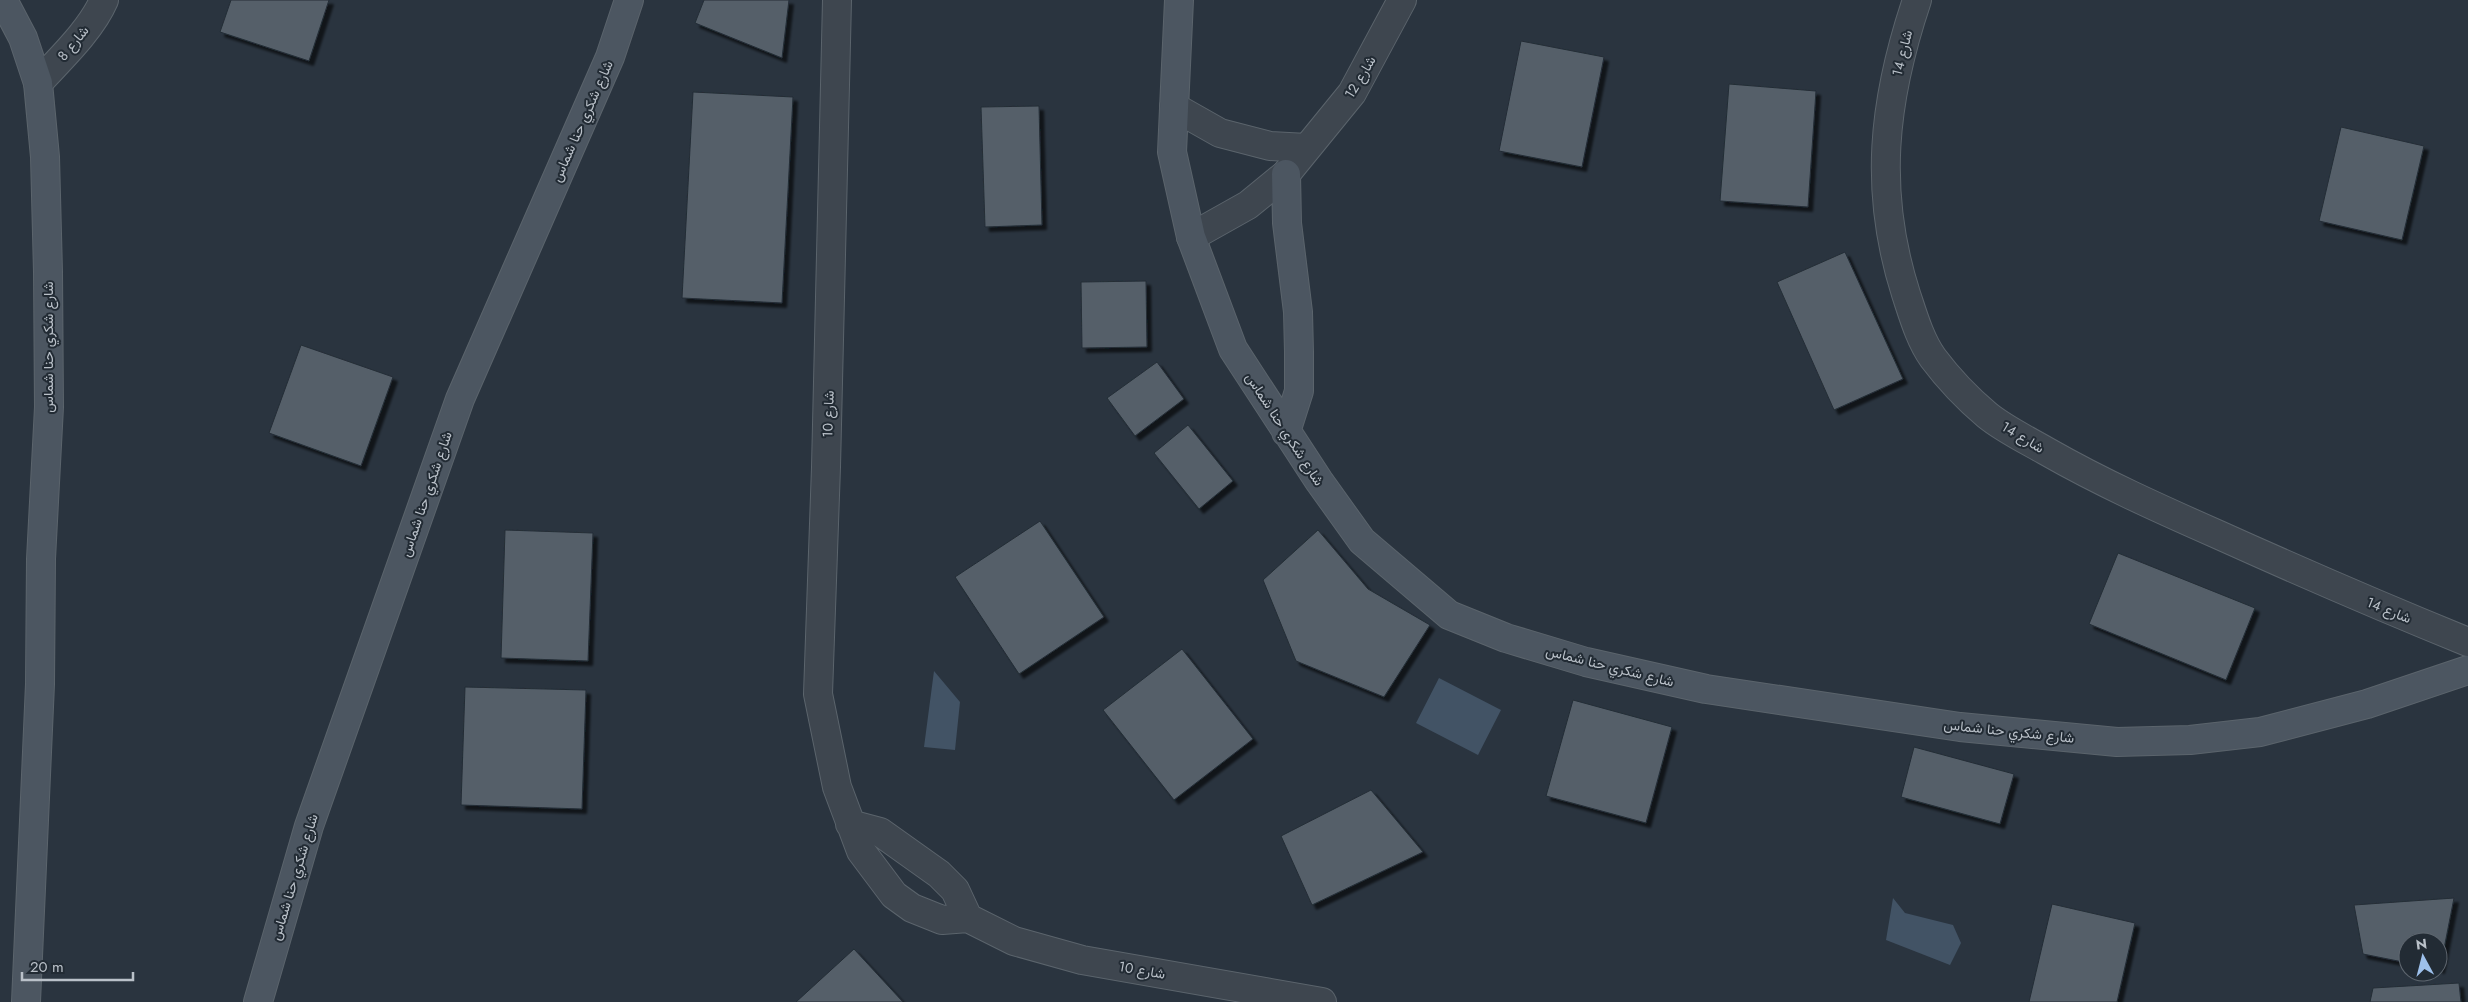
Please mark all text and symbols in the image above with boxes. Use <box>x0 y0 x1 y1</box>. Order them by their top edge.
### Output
street label: شارع 8 <box>53 21 94 65</box>
street label: شارع 14 <box>1887 28 1918 78</box>
street label: شارع 12 <box>1339 52 1381 103</box>
street label: شارع شكري حنا شماس <box>546 57 620 186</box>
street label: شارع شكري حنا شماس <box>38 281 60 413</box>
street label: شارع شكري حنا شماس <box>1239 369 1329 491</box>
street label: شارع 10 <box>817 390 840 438</box>
street label: شارع 14 <box>1997 416 2048 458</box>
street label: شارع شكري حنا شماس <box>395 429 459 560</box>
street label: شارع 14 <box>2363 592 2414 629</box>
street label: شارع شكري حنا شماس <box>1543 640 1676 694</box>
street label: شارع شكري حنا شماس <box>1942 714 2075 750</box>
street label: شارع شكري حنا شماس <box>265 811 325 943</box>
north arrow <box>2398 932 2448 982</box>
text: N <box>2415 933 2428 955</box>
scale bar <box>22 950 134 982</box>
text: 20 m <box>30 956 64 978</box>
street label: شارع 10 <box>1117 956 1167 985</box>

